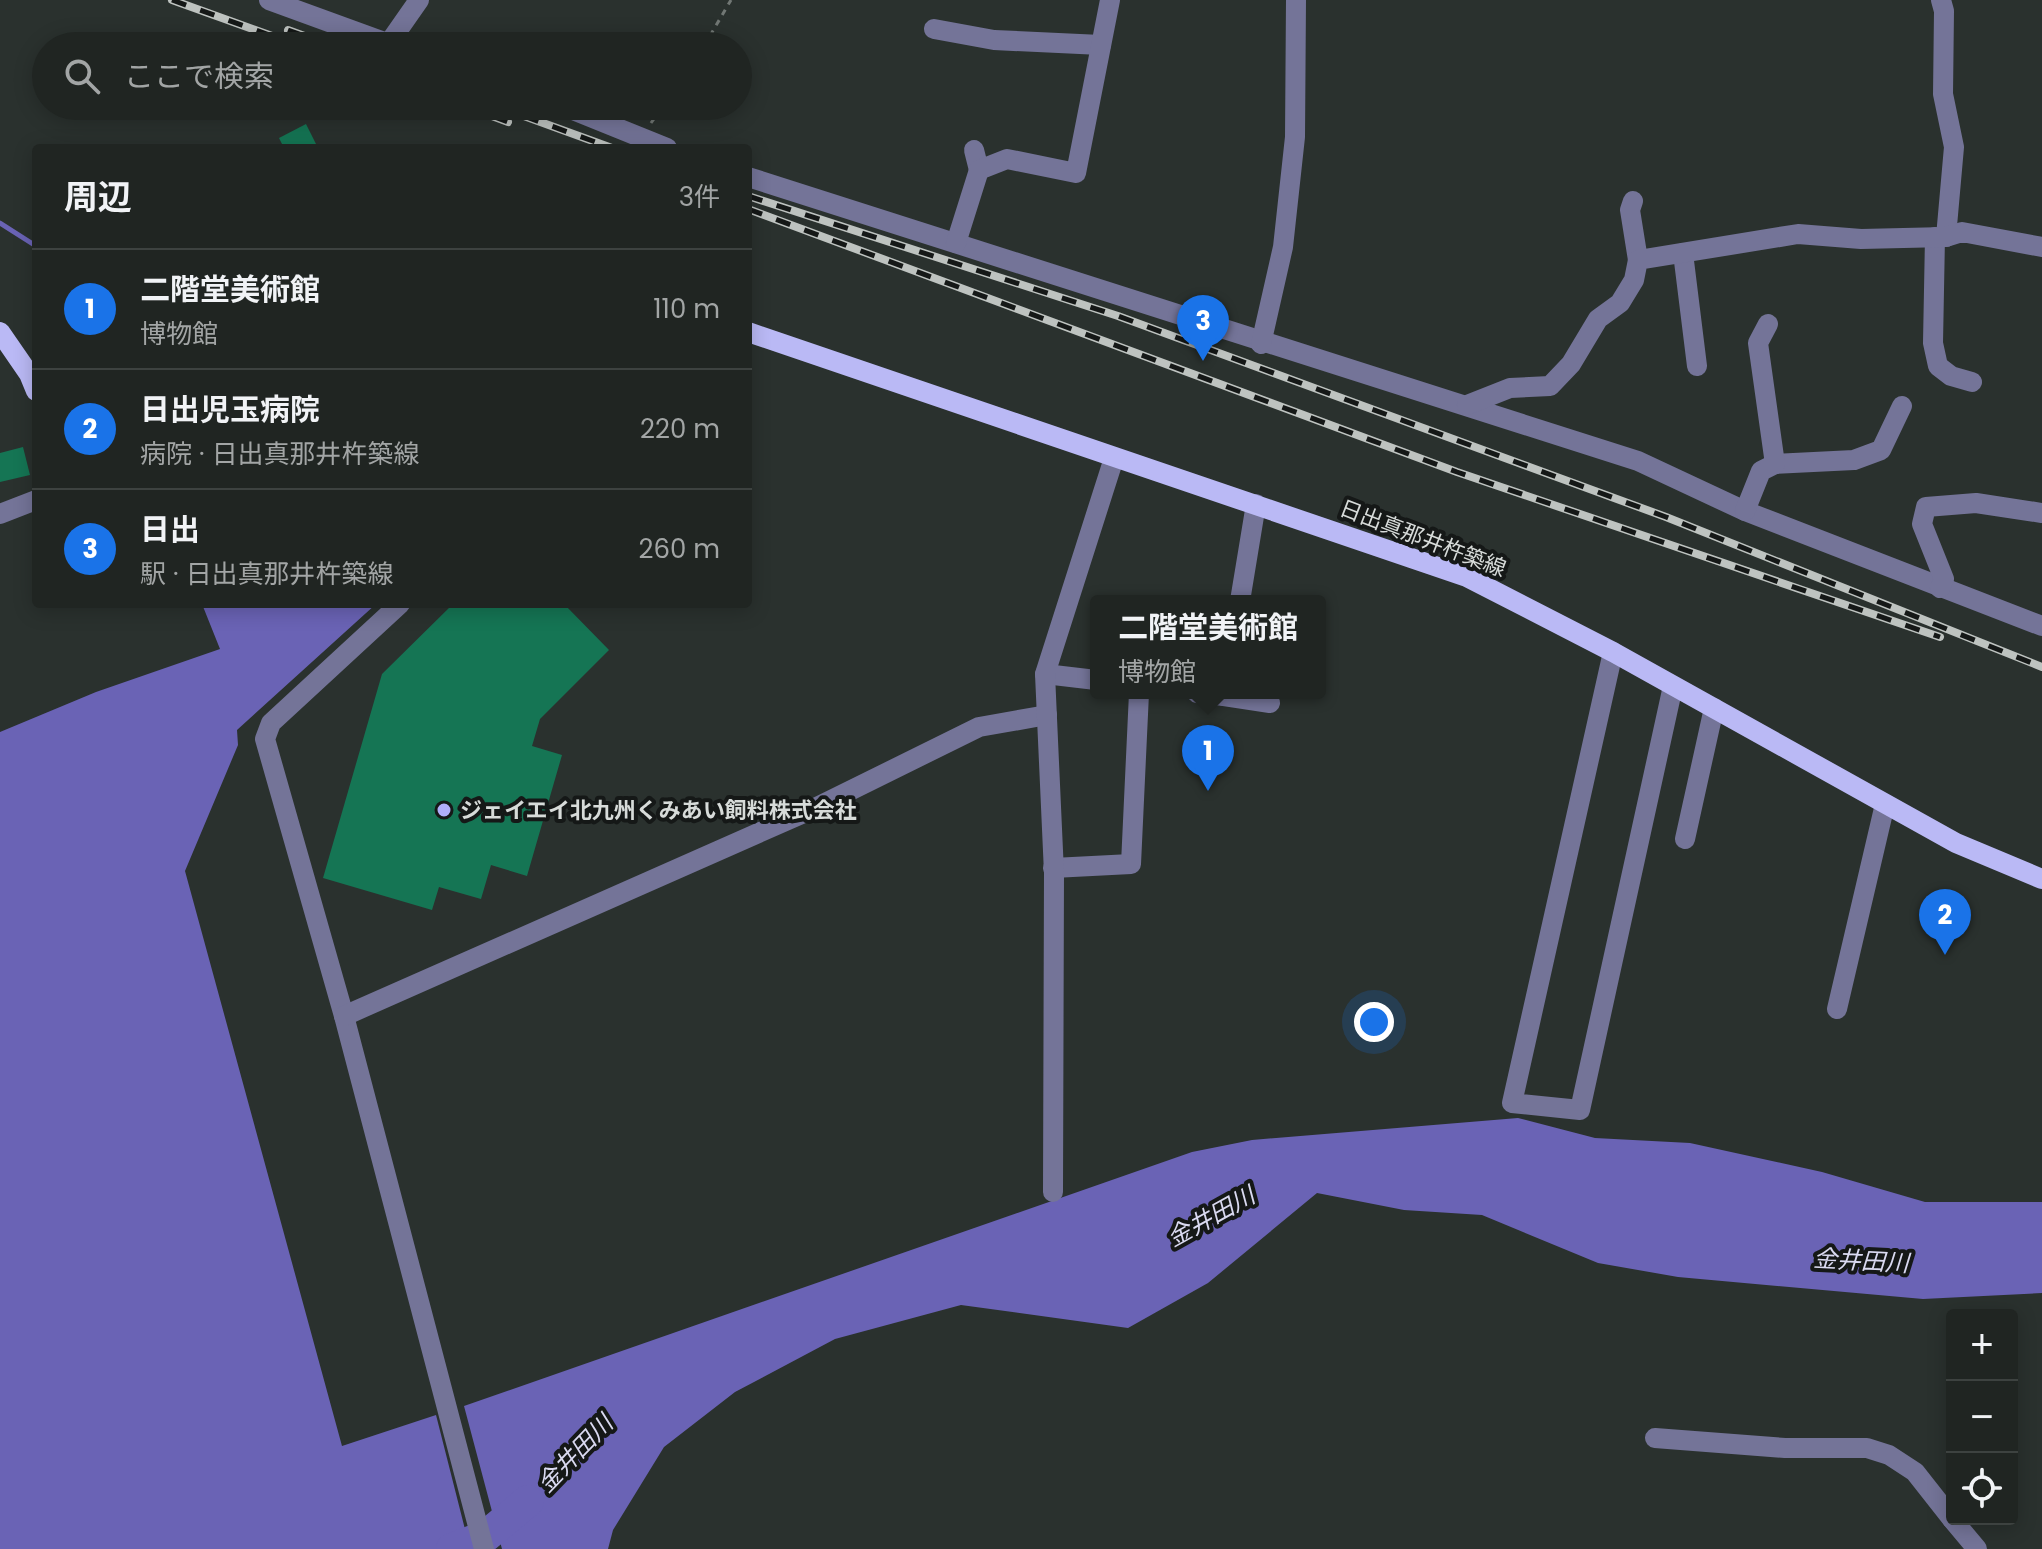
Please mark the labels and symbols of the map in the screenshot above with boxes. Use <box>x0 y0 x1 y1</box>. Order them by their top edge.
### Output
pin: 3 <box>1177 295 1229 361</box>
street label: 日出真那井杵築線 <box>1335 492 1511 584</box>
pin: 1 <box>1182 725 1234 791</box>
place label: ジェイエイ北九州くみあい飼料株式会社 <box>460 795 857 826</box>
marker: ジェイエイ北九州くみあい飼料株式会社 <box>435 801 453 819</box>
pin: 2 <box>1919 889 1971 955</box>
your location <box>1354 1002 1394 1042</box>
water label: 金井田川 <box>1161 1177 1263 1254</box>
water label: 金井田川 <box>1812 1242 1913 1280</box>
water label: 金井田川 <box>529 1406 622 1500</box>

